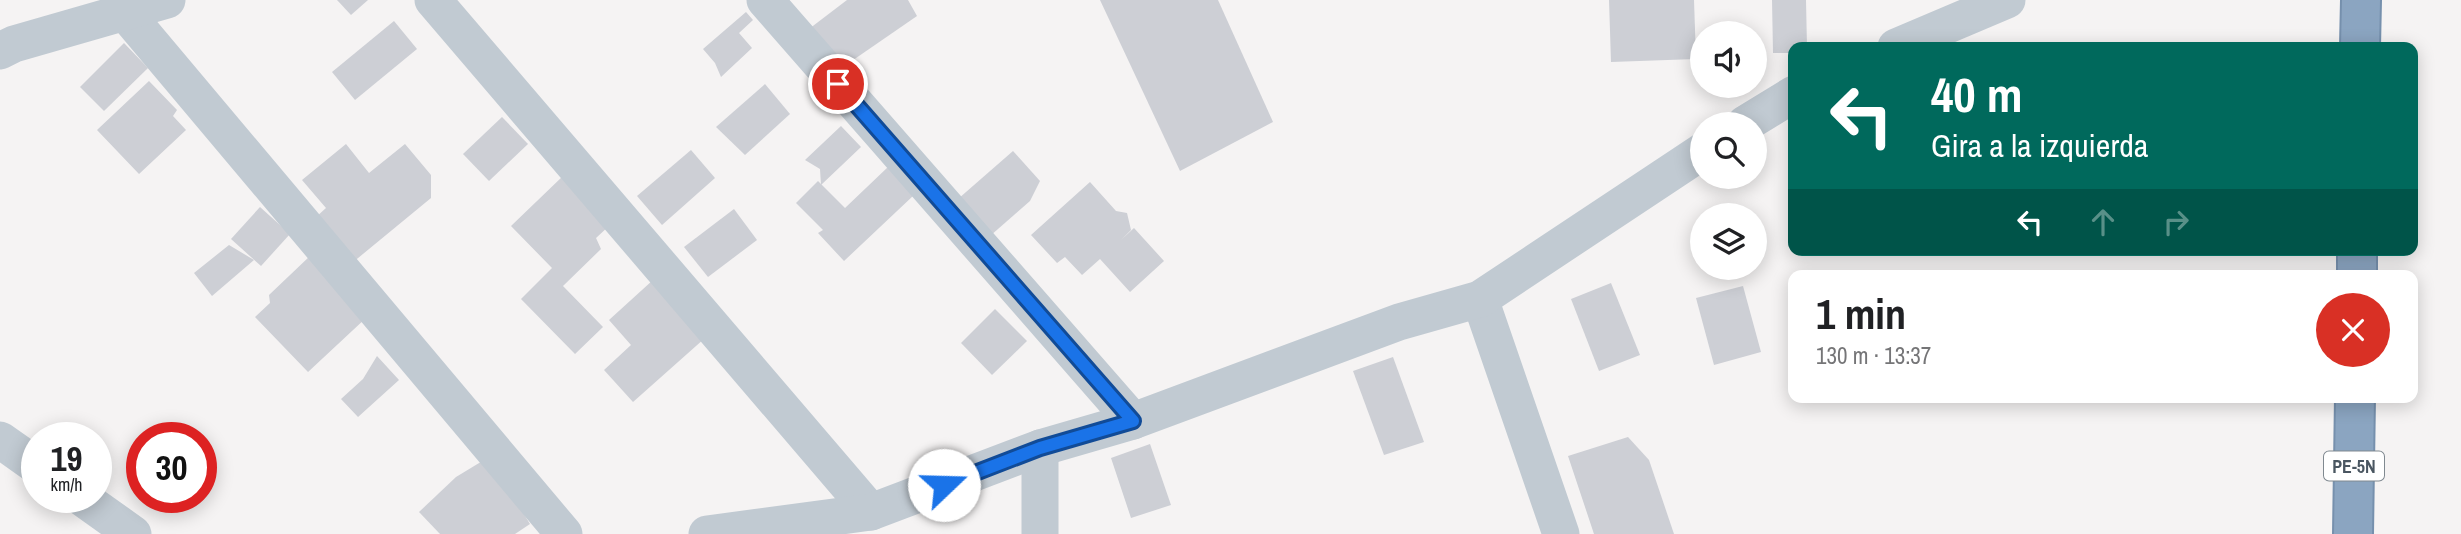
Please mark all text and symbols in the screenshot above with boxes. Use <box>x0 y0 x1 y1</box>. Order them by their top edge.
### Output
map controls <box>1690 21 1767 280</box>
button: sound <box>1690 21 1767 98</box>
pin <box>808 54 868 114</box>
text: 40 m <box>1931 61 2023 127</box>
icon: arrive <box>819 65 857 103</box>
icon: left <box>1816 70 1907 161</box>
button: search <box>1690 112 1767 189</box>
text: Gira a la izquierda <box>1931 124 2148 167</box>
button: layers <box>1690 203 1767 280</box>
icon: left <box>2011 203 2049 241</box>
icon: ahead <box>2084 203 2122 241</box>
icon: right <box>2157 203 2195 241</box>
text: 1 min <box>1816 286 1906 342</box>
button: close <box>2316 293 2390 367</box>
text: 130 m · 13:37 <box>1816 340 1931 371</box>
speed limit sign: 30 <box>126 422 217 513</box>
text: 19 <box>51 435 82 482</box>
position arrow <box>907 448 981 522</box>
road number: PE-5N <box>2324 452 2384 480</box>
text: km/h <box>51 472 83 497</box>

